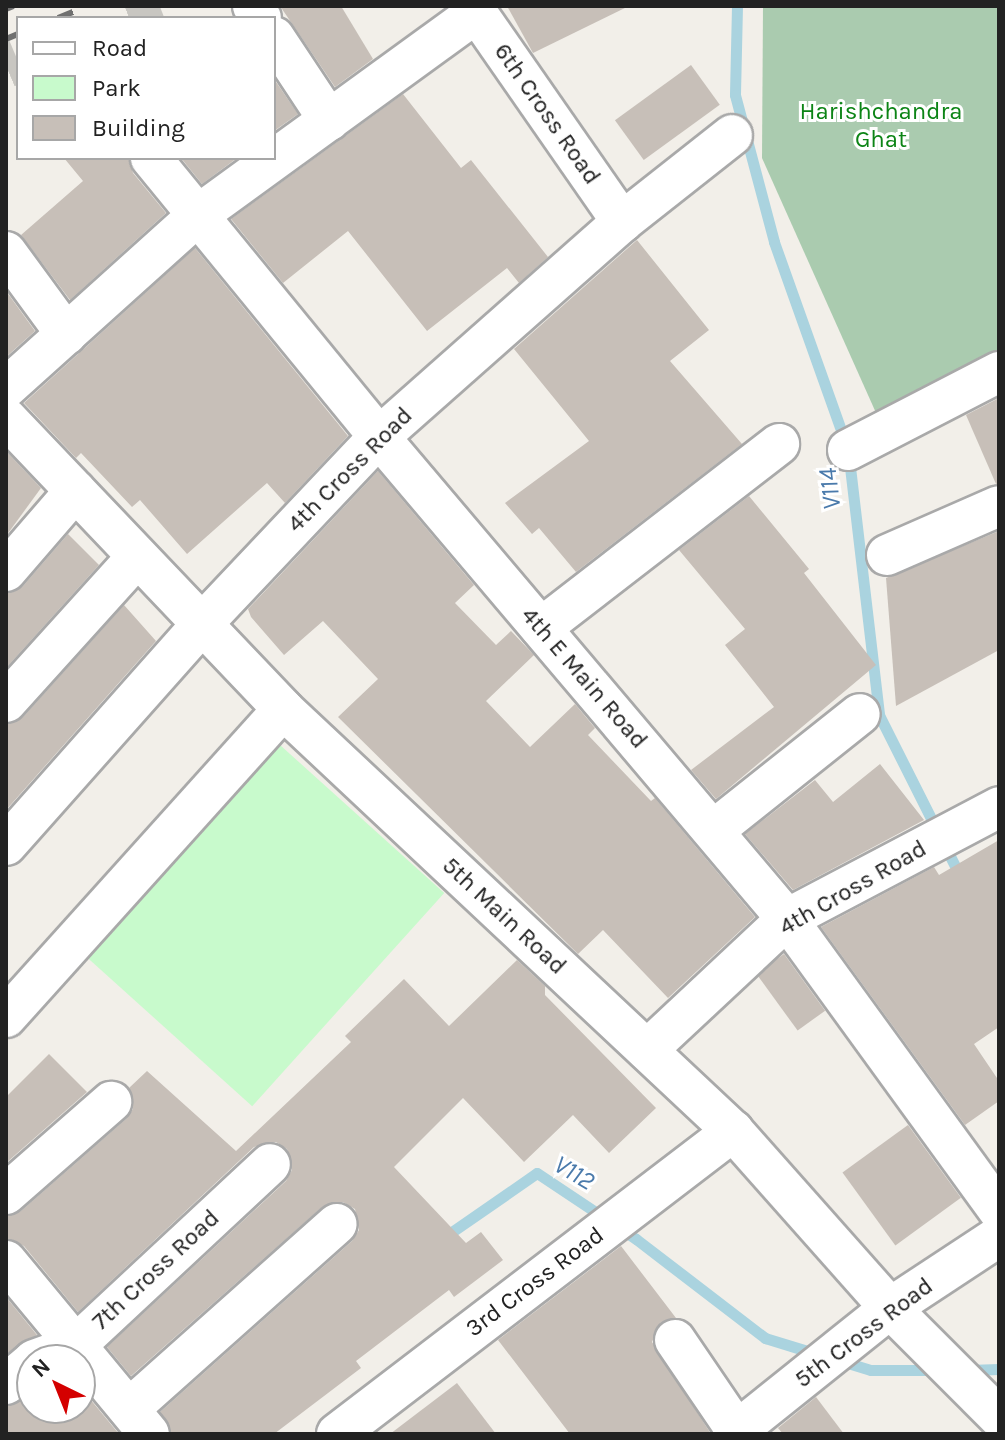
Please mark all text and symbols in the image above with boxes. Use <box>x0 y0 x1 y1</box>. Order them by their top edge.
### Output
legend <box>16 16 276 160</box>
text: Road <box>92 34 147 62</box>
street label: 6th Cross Road <box>488 38 606 190</box>
text: Park <box>92 74 141 102</box>
park label: Harishchandra Ghat <box>800 98 962 154</box>
text: Building <box>92 114 185 142</box>
street label: 4th Cross Road <box>281 401 419 539</box>
water label: V114 <box>812 466 848 512</box>
street label: 4th E Main Road <box>515 601 653 755</box>
street label: 4th Cross Road <box>774 834 932 942</box>
street label: 5th Main Road <box>436 851 572 981</box>
water label: V112 <box>548 1149 600 1197</box>
street label: 7th Cross Road <box>87 1204 225 1336</box>
street label: 3rd Cross Road <box>460 1221 610 1343</box>
street label: 5th Cross Road <box>789 1272 939 1394</box>
north arrow <box>16 1344 96 1424</box>
text: N <box>26 1353 56 1383</box>

